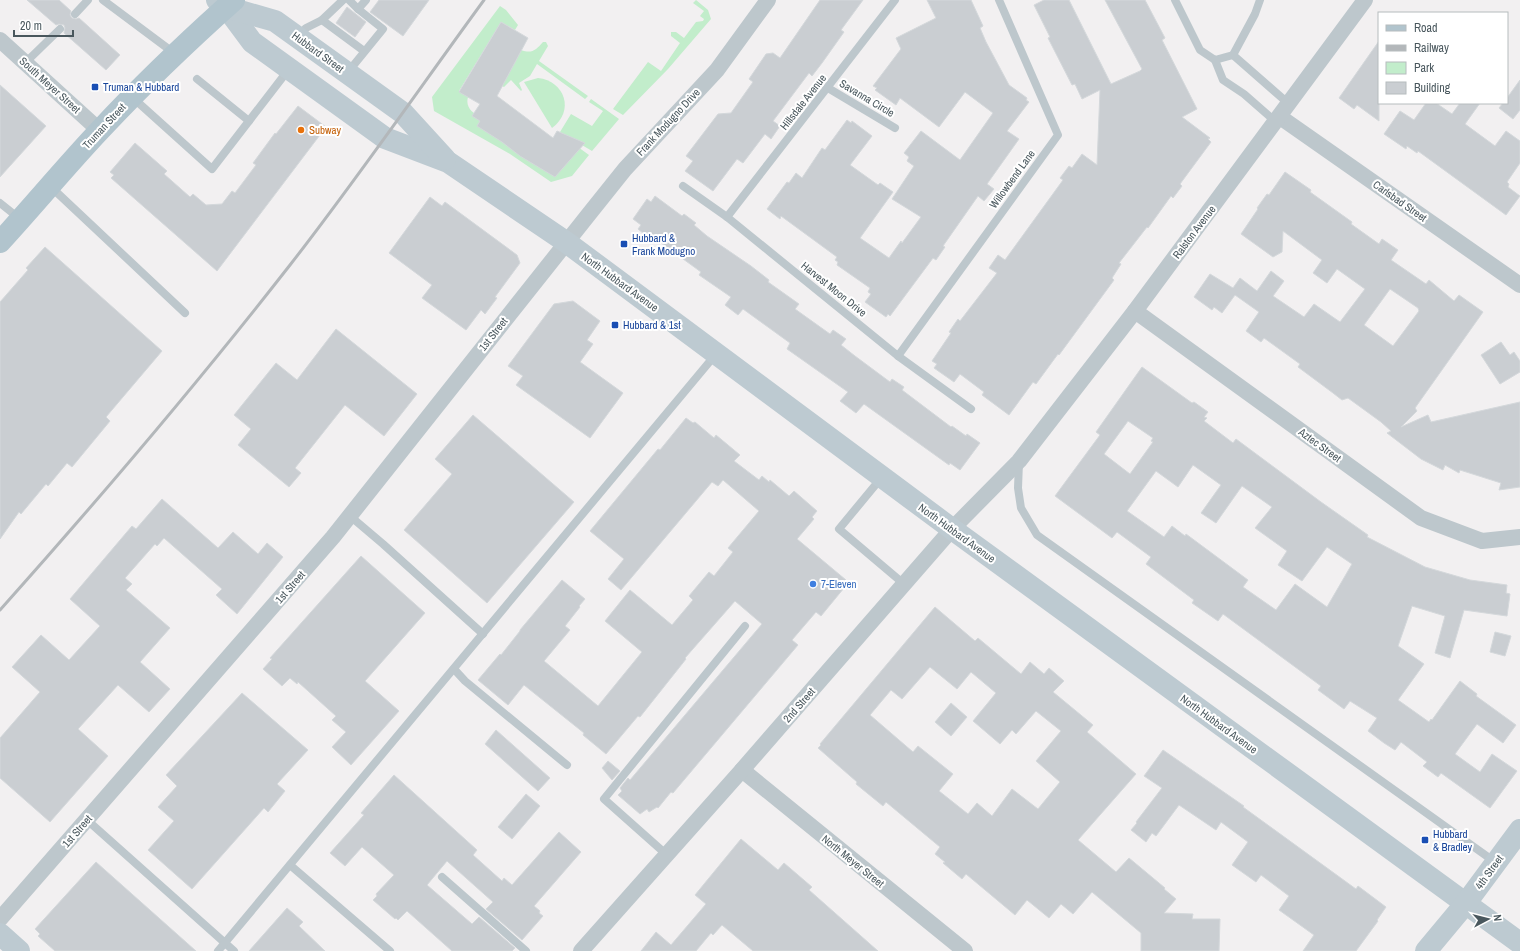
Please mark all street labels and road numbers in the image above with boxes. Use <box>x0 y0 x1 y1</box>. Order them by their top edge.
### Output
street label: Hubbard Street <box>289 28 347 76</box>
street label: South Meyer Street <box>16 54 84 117</box>
street label: Hillsdale Avenue <box>777 71 829 133</box>
street label: Savanna Circle <box>837 76 897 120</box>
street label: Frank Modugno Drive <box>633 85 703 159</box>
street label: Truman Street <box>79 100 129 152</box>
street label: Willowbend Lane <box>986 147 1038 211</box>
street label: Carlsbad Street <box>1370 177 1430 225</box>
street label: Ralston Avenue <box>1169 203 1219 261</box>
street label: North Hubbard Avenue <box>579 249 661 315</box>
street label: Harvest Moon Drive <box>798 258 870 320</box>
street label: 1st Street <box>476 314 511 354</box>
street label: Aztec Street <box>1295 424 1344 465</box>
street label: North Hubbard Avenue <box>916 500 998 566</box>
street label: 1st Street <box>272 567 308 606</box>
street label: 2nd Street <box>780 684 818 725</box>
street label: North Hubbard Avenue <box>1178 691 1260 757</box>
street label: 1st Street <box>59 811 95 850</box>
street label: North Meyer Street <box>819 832 887 891</box>
street label: 4th Street <box>1472 852 1506 892</box>

